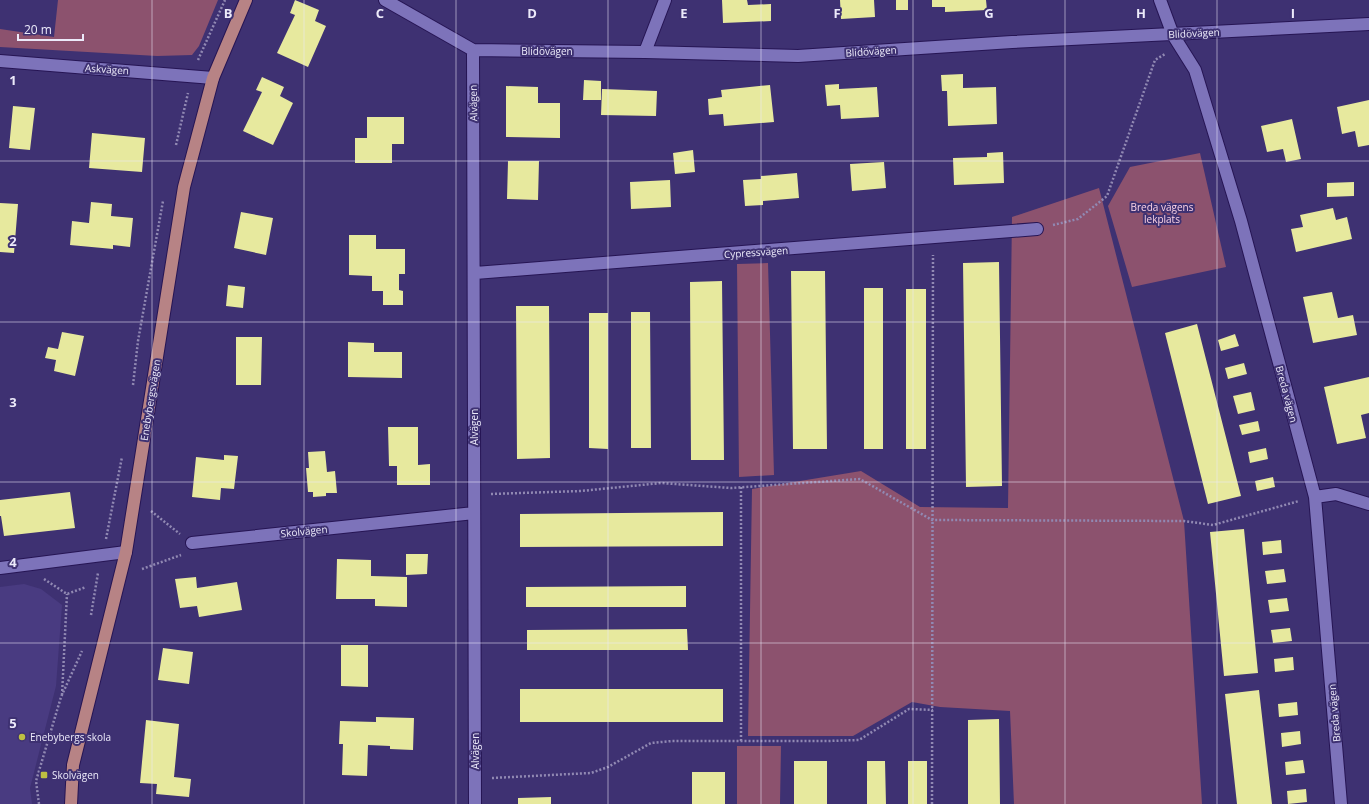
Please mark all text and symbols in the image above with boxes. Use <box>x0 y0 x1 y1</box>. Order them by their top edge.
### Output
text: B <box>224 4 233 22</box>
text: C <box>376 4 384 22</box>
text: D <box>527 4 537 22</box>
text: E <box>680 4 688 22</box>
text: F <box>833 4 841 22</box>
text: G <box>984 4 994 22</box>
text: H <box>1136 4 1146 22</box>
text: I <box>1291 4 1295 22</box>
scale bar <box>18 16 83 42</box>
text: 20 m <box>24 21 52 38</box>
street label: Blidövägen <box>1168 25 1220 41</box>
street label: Blidövägen <box>845 42 897 60</box>
street label: Blidövägen <box>521 44 573 58</box>
street label: Askvägen <box>85 60 129 78</box>
text: 1 <box>9 71 17 89</box>
street label: Alvägen <box>466 85 480 121</box>
park label: Breda vägens lekplats <box>1131 200 1194 226</box>
text: 2 <box>9 232 17 250</box>
street label: Cypressvägen <box>723 243 789 261</box>
street label: Enebybergsvägen <box>137 358 163 442</box>
street label: Breda vägen <box>1273 364 1301 424</box>
text: 3 <box>9 393 17 411</box>
street label: Alvägen <box>467 409 481 445</box>
street label: Skolvägen <box>280 522 328 540</box>
text: 4 <box>9 553 17 571</box>
street label: Breda vägen <box>1324 683 1344 743</box>
text: 5 <box>9 714 17 732</box>
place label: Enebybergs skola <box>30 730 111 744</box>
marker: Enebybergs skola <box>17 732 27 742</box>
street label: Alvägen <box>468 733 482 769</box>
place label: Skolvägen <box>52 768 99 782</box>
marker: Skolvägen <box>39 770 49 780</box>

